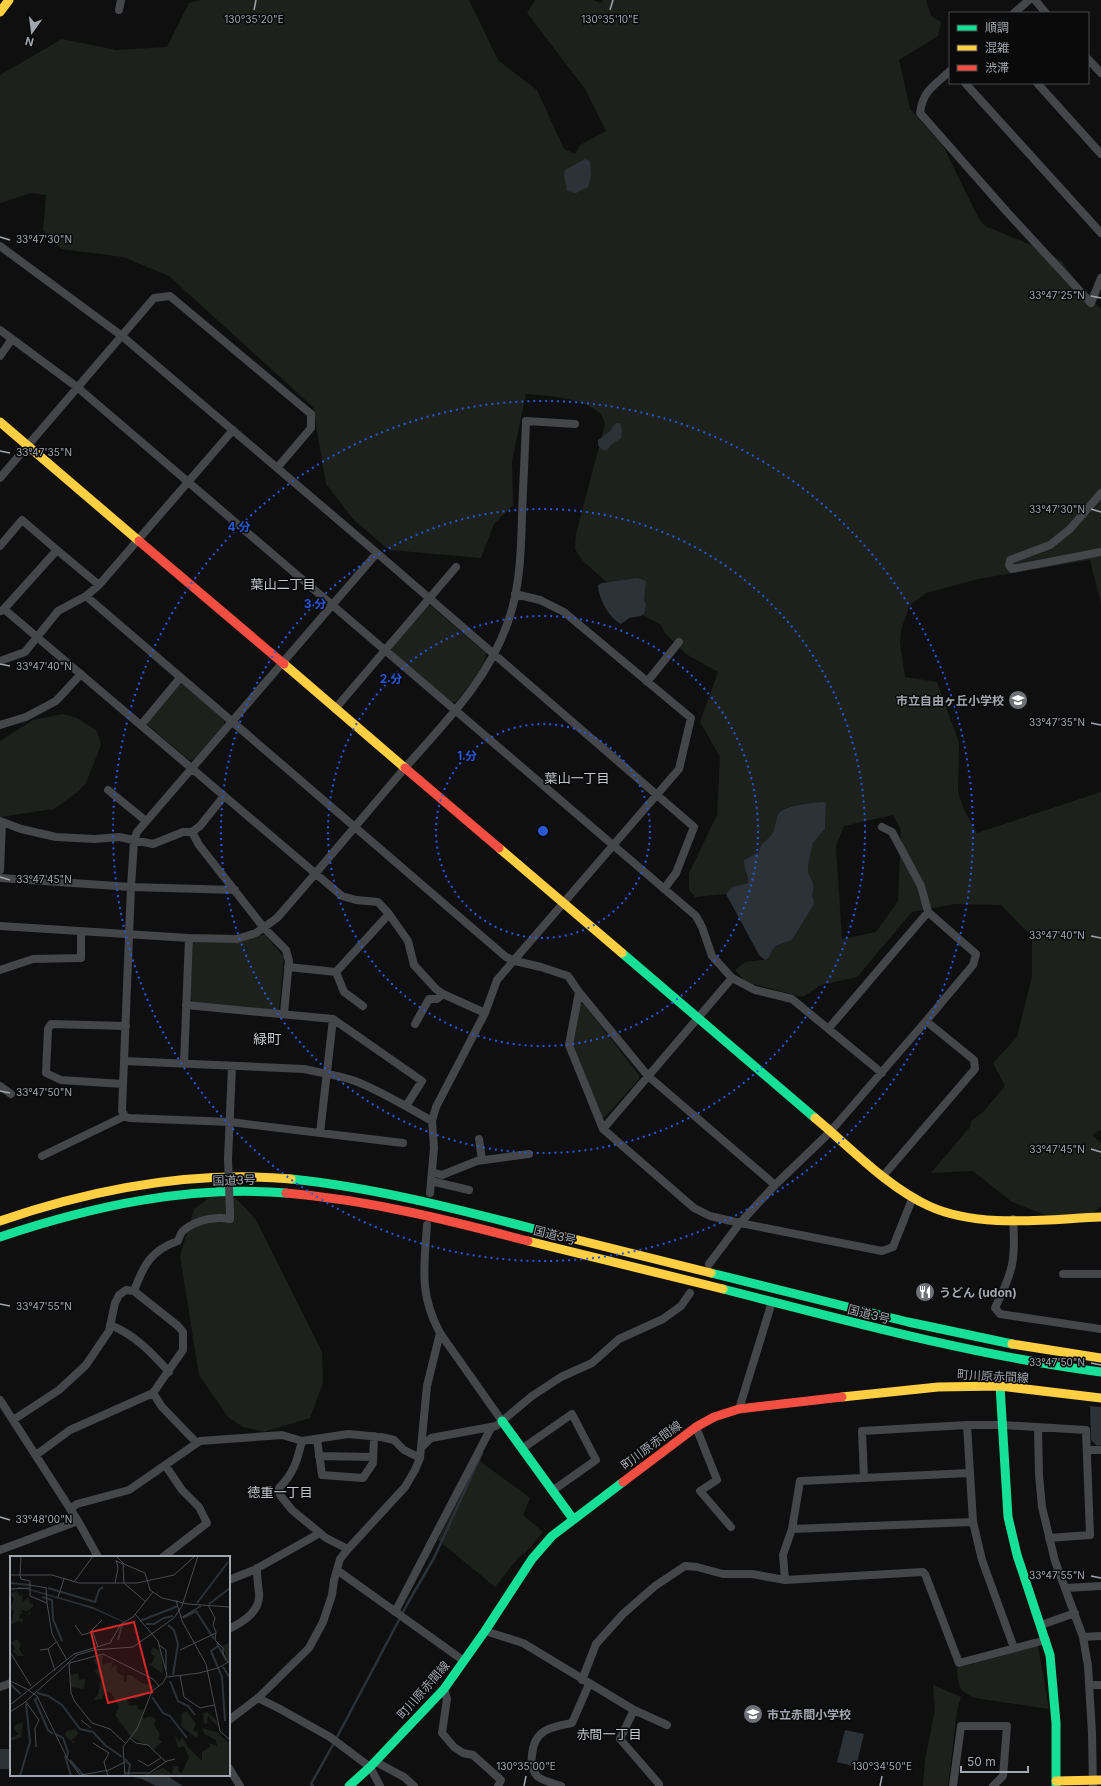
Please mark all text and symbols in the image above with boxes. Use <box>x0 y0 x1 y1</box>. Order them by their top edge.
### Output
north arrow <box>12 12 52 52</box>
legend <box>949 12 1089 84</box>
text: 130°35'20"E <box>224 13 284 25</box>
text: 130°35'10"E <box>581 13 639 25</box>
text: 順調 <box>985 20 1009 35</box>
text: N <box>24 34 35 50</box>
text: 混雑 <box>985 40 1009 55</box>
text: 渋滞 <box>985 60 1009 75</box>
text: 33°47'30"N <box>16 233 72 245</box>
text: 33°47'25"N <box>1029 289 1085 301</box>
text: 33°47'35"N <box>16 446 72 458</box>
text: 33°47'30"N <box>1029 503 1085 515</box>
text: 4 分 <box>228 519 250 534</box>
district label: 葉山二丁目 <box>250 576 316 592</box>
text: 3 分 <box>304 596 326 611</box>
text: 33°47'40"N <box>16 660 72 672</box>
text: 2 分 <box>380 671 402 686</box>
school or university icon: 市立自由ヶ丘小学校 <box>1007 689 1029 711</box>
place label: 市立自由ヶ丘小学校 <box>896 693 1004 708</box>
text: 33°47'35"N <box>1029 716 1085 728</box>
text: 1 分 <box>457 748 477 763</box>
district label: 葉山一丁目 <box>544 770 610 786</box>
centre of rings <box>536 824 550 838</box>
text: 33°47'45"N <box>16 873 72 885</box>
text: 33°47'40"N <box>1029 929 1085 941</box>
district label: 緑町 <box>253 1030 281 1047</box>
text: 33°47'50"N <box>16 1086 72 1098</box>
text: 33°47'45"N <box>1029 1143 1085 1155</box>
street label: 国道3号 <box>212 1172 256 1188</box>
street label: 国道3号 <box>532 1222 578 1248</box>
restaurant icon: うどん (udon) <box>914 1281 936 1303</box>
place label: うどん (udon) <box>939 1285 1017 1300</box>
text: 33°47'55"N <box>16 1300 72 1312</box>
street label: 国道3号 <box>846 1301 892 1327</box>
text: 33°47'50"N <box>1029 1356 1085 1368</box>
street label: 町川原赤間線 <box>957 1367 1029 1385</box>
street label: 町川原赤間線 <box>618 1417 684 1473</box>
district label: 徳重一丁目 <box>247 1484 313 1500</box>
text: 33°48'00"N <box>16 1513 72 1525</box>
inset map <box>10 1556 230 1776</box>
text: 33°47'55"N <box>1029 1569 1085 1581</box>
street label: 町川原赤間線 <box>394 1658 452 1722</box>
school or university icon: 市立赤間小学校 <box>742 1703 764 1725</box>
place label: 市立赤間小学校 <box>767 1707 851 1722</box>
district label: 赤間一丁目 <box>576 1726 642 1742</box>
scale bar <box>961 1748 1028 1774</box>
text: 50 m <box>967 1754 996 1769</box>
text: 130°35'00"E <box>496 1760 556 1772</box>
text: 130°34'50"E <box>852 1760 912 1772</box>

